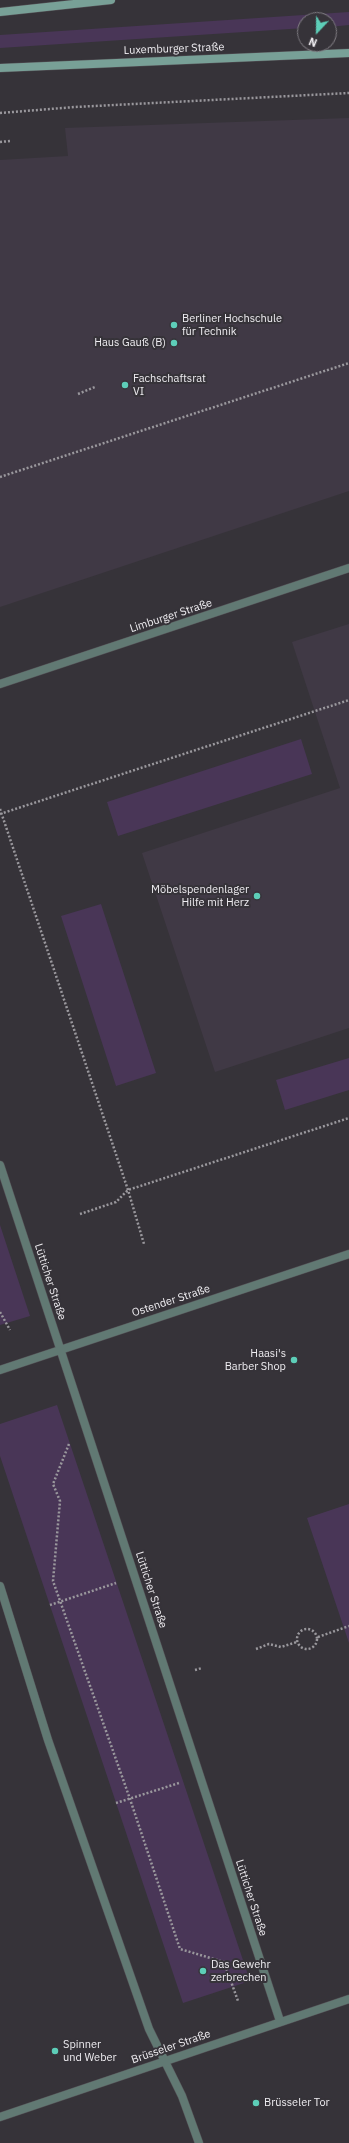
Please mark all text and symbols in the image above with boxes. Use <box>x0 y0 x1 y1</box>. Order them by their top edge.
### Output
north arrow <box>297 12 337 52</box>
text: N <box>307 34 319 50</box>
street label: Luxemburger Straße <box>123 41 225 57</box>
place label: Berliner Hochschule für Technik <box>182 312 282 338</box>
marker: Berliner Hochschule für Technik <box>169 320 179 330</box>
place label: Haus Gauß (B) <box>94 336 166 350</box>
marker: Haus Gauß (B) <box>169 338 179 348</box>
place label: Fachschaftsrat VI <box>133 372 206 398</box>
marker: Fachschaftsrat VI <box>120 380 130 390</box>
street label: Limburger Straße <box>128 596 214 636</box>
place label: Möbelspendenlager Hilfe mit Herz <box>151 883 249 909</box>
marker: Möbelspendenlager Hilfe mit Herz <box>252 891 262 901</box>
street label: Lütticher Straße <box>31 1242 69 1322</box>
street label: Ostender Straße <box>130 1282 212 1320</box>
place label: Haasi's Barber Shop <box>225 1347 286 1373</box>
marker: Haasi's Barber Shop <box>289 1355 299 1365</box>
street label: Lütticher Straße <box>132 1550 170 1630</box>
street label: Lütticher Straße <box>232 1858 270 1938</box>
place label: Das Gewehr zerbrechen <box>211 1958 271 1984</box>
marker: Das Gewehr zerbrechen <box>198 1966 208 1976</box>
street label: Brüsseler Straße <box>130 2027 212 2067</box>
place label: Spinner und Weber <box>63 2038 117 2064</box>
marker: Spinner und Weber <box>50 2046 60 2056</box>
place label: Brüsseler Tor <box>264 2096 330 2110</box>
marker: Brüsseler Tor <box>251 2098 261 2108</box>

